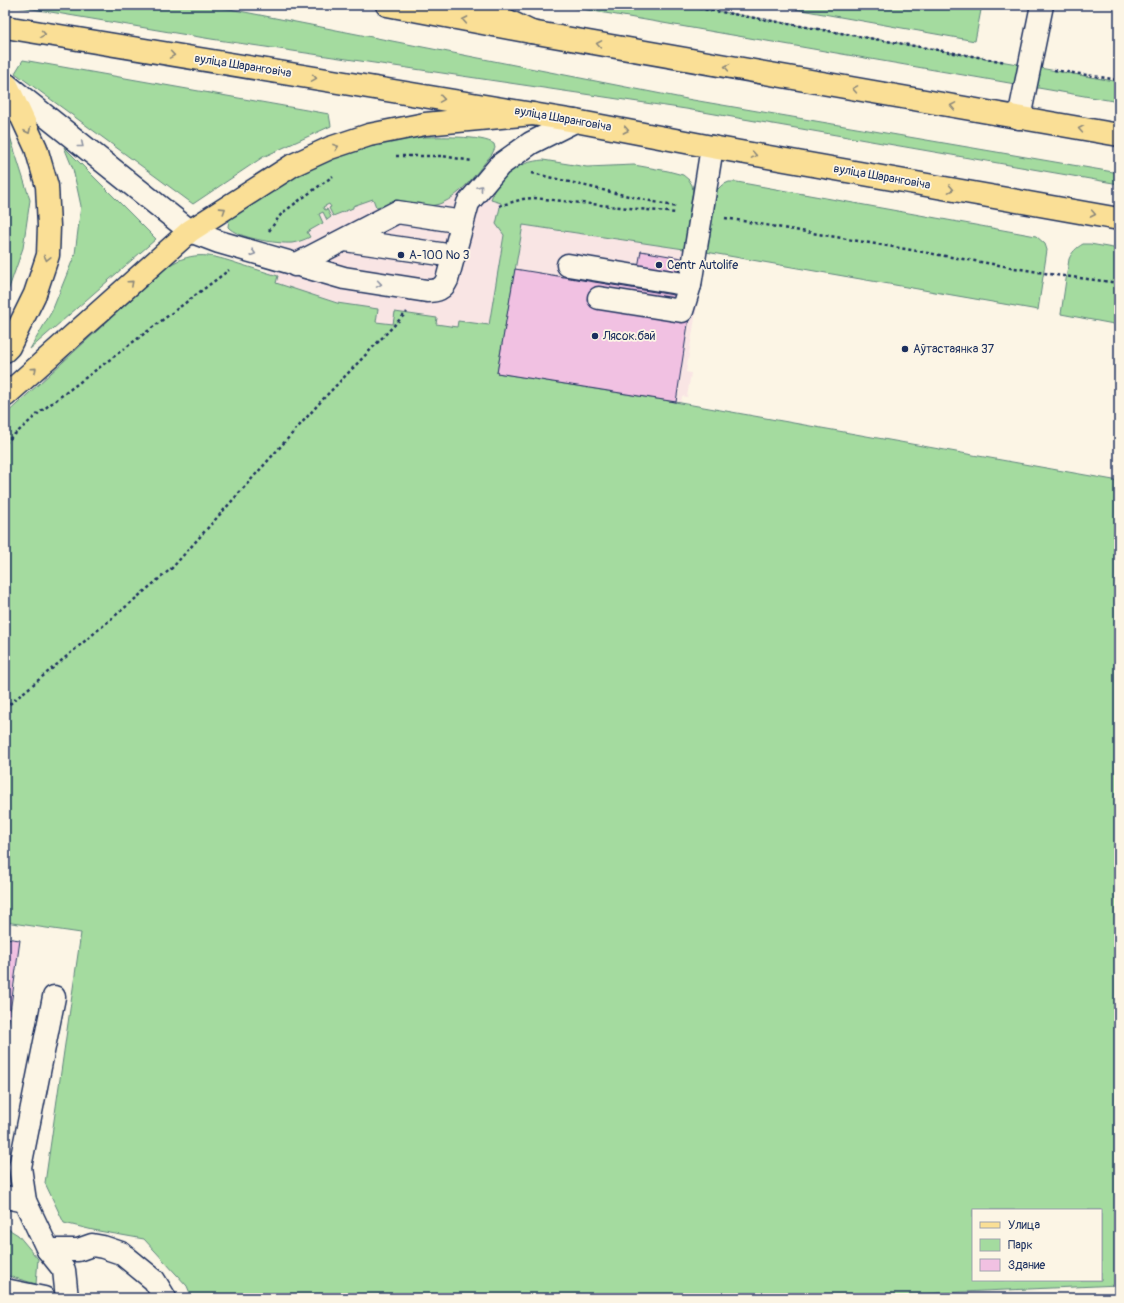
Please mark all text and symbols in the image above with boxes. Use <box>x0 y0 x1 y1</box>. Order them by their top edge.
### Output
one-way arrow <box>462 16 468 24</box>
one-way arrow <box>40 29 47 38</box>
one-way arrow <box>596 40 602 49</box>
one-way arrow <box>169 50 175 59</box>
street label: вуліца Шаранговіча <box>193 51 293 81</box>
one-way arrow <box>724 63 730 71</box>
one-way arrow <box>311 73 317 82</box>
one-way arrow <box>852 85 858 94</box>
one-way arrow <box>439 94 445 103</box>
one-way arrow <box>949 102 956 111</box>
street label: вуліца Шаранговіча <box>513 103 613 135</box>
one-way arrow <box>1077 125 1084 133</box>
one-way arrow <box>623 126 629 134</box>
one-way arrow <box>23 127 31 134</box>
one-way arrow <box>77 140 84 147</box>
one-way arrow <box>332 143 339 151</box>
one-way arrow <box>751 150 757 158</box>
street label: вуліца Шаранговіча <box>832 161 932 193</box>
one-way arrow <box>948 184 954 193</box>
one-way arrow <box>476 186 483 193</box>
one-way arrow <box>218 208 225 215</box>
one-way arrow <box>1090 209 1096 218</box>
one-way arrow <box>249 248 256 257</box>
place label: А-100 № 3 <box>409 248 470 263</box>
marker: А-100 № 3 <box>396 250 406 260</box>
one-way arrow <box>43 254 51 261</box>
place label: Centr Autolife <box>667 258 738 273</box>
marker: Centr Autolife <box>654 260 664 270</box>
one-way arrow <box>376 279 382 288</box>
one-way arrow <box>126 281 134 288</box>
place label: Лясок.бай <box>602 329 656 344</box>
marker: Лясок.бай <box>590 331 600 341</box>
place label: Аўтастаянка 37 <box>913 342 995 357</box>
marker: Аўтастаянка 37 <box>900 344 910 354</box>
one-way arrow <box>29 367 37 375</box>
legend <box>972 1209 1102 1281</box>
text: Улица <box>1008 1218 1040 1233</box>
text: Парк <box>1008 1238 1033 1253</box>
text: Здание <box>1008 1258 1045 1273</box>

